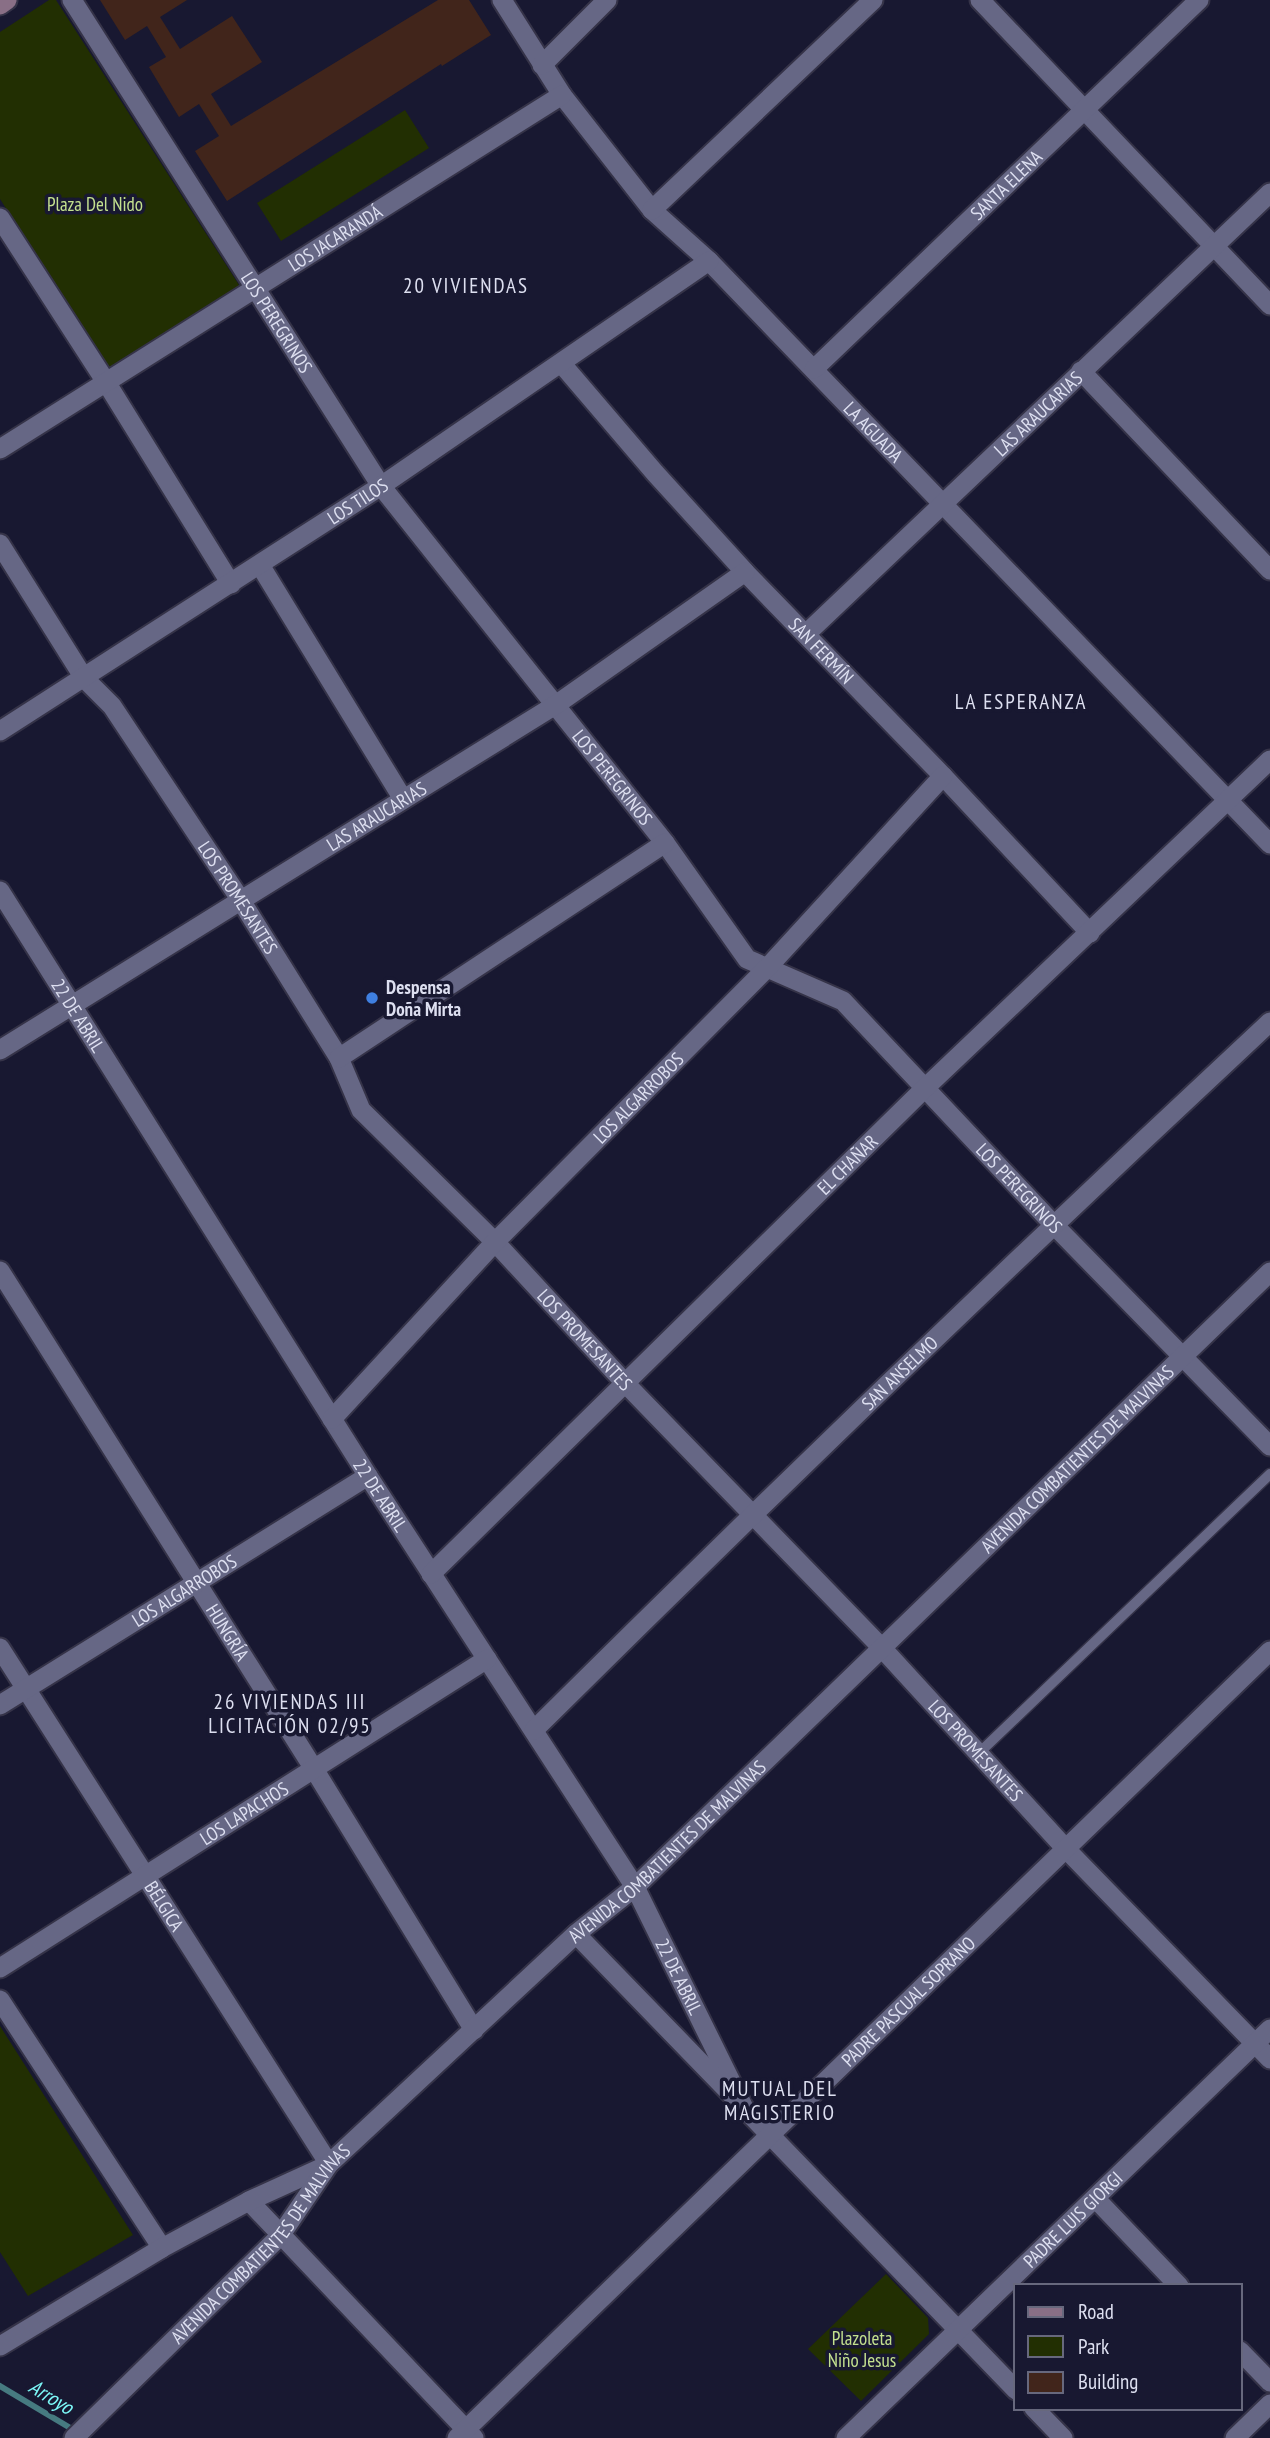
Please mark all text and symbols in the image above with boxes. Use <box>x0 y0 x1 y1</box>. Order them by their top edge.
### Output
street label: SANTA ELENA <box>965 145 1047 225</box>
park label: Plaza Del Nido <box>47 192 143 216</box>
street label: LOS JACARANDÁ <box>284 199 386 276</box>
street label: LOS PEREGRINOS <box>236 267 318 377</box>
district label: 20 VIVIENDAS <box>403 272 529 299</box>
street label: LAS ARAUCARIAS <box>989 366 1087 461</box>
street label: LA AGUADA <box>839 396 908 467</box>
street label: LOS TILOS <box>323 473 392 529</box>
street label: SAN FERMÍN <box>784 612 859 689</box>
district label: LA ESPERANZA <box>955 688 1087 715</box>
street label: LOS PEREGRINOS <box>567 725 658 830</box>
street label: LAS ARAUCARIAS <box>322 776 431 856</box>
street label: LOS PROMESANTES <box>193 836 283 958</box>
street label: 22 DE ABRIL <box>46 974 110 1057</box>
place label: Despensa Doña Mirta <box>386 975 461 1021</box>
marker: Despensa Doña Mirta <box>364 990 380 1006</box>
street label: LOS ALGARROBOS <box>588 1047 689 1148</box>
street label: EL CHAÑAR <box>812 1129 883 1200</box>
street label: LOS PEREGRINOS <box>971 1138 1067 1238</box>
street label: LOS PROMESANTES <box>532 1284 638 1395</box>
street label: SAN ANSELMO <box>856 1331 943 1415</box>
street label: AVENIDA COMBATIENTES DE MALVINAS <box>975 1360 1179 1558</box>
street label: 22 DE ABRIL <box>348 1454 413 1536</box>
street label: LOS ALGARROBOS <box>127 1549 241 1632</box>
street label: HUNGRÍA <box>201 1599 254 1665</box>
district label: 26 VIVIENDAS III LICITACIÓN 02/95 <box>208 1688 372 1739</box>
street label: LOS PROMESANTES <box>923 1695 1028 1806</box>
street label: AVENIDA COMBATIENTES DE MALVINAS <box>563 1755 771 1948</box>
street label: LOS LAPACHOS <box>195 1776 293 1850</box>
street label: BÉLGICA <box>140 1876 189 1936</box>
street label: PADRE PASCUAL SOPRANO <box>836 1931 980 2071</box>
street label: 22 DE ABRIL <box>650 1934 708 2019</box>
district label: MUTUAL DEL MAGISTERIO <box>722 2075 838 2126</box>
street label: AVENIDA COMBATIENTES DE MALVINAS <box>166 2139 355 2349</box>
street label: PADRE LUIS GIORGI <box>1018 2166 1127 2273</box>
legend <box>1014 2284 1242 2410</box>
text: Road <box>1078 2298 1114 2325</box>
park label: Plazoleta Niño Jesus <box>828 2326 896 2372</box>
text: Park <box>1078 2333 1109 2360</box>
text: Building <box>1078 2368 1138 2395</box>
water label: Arroyo <box>24 2373 80 2421</box>

